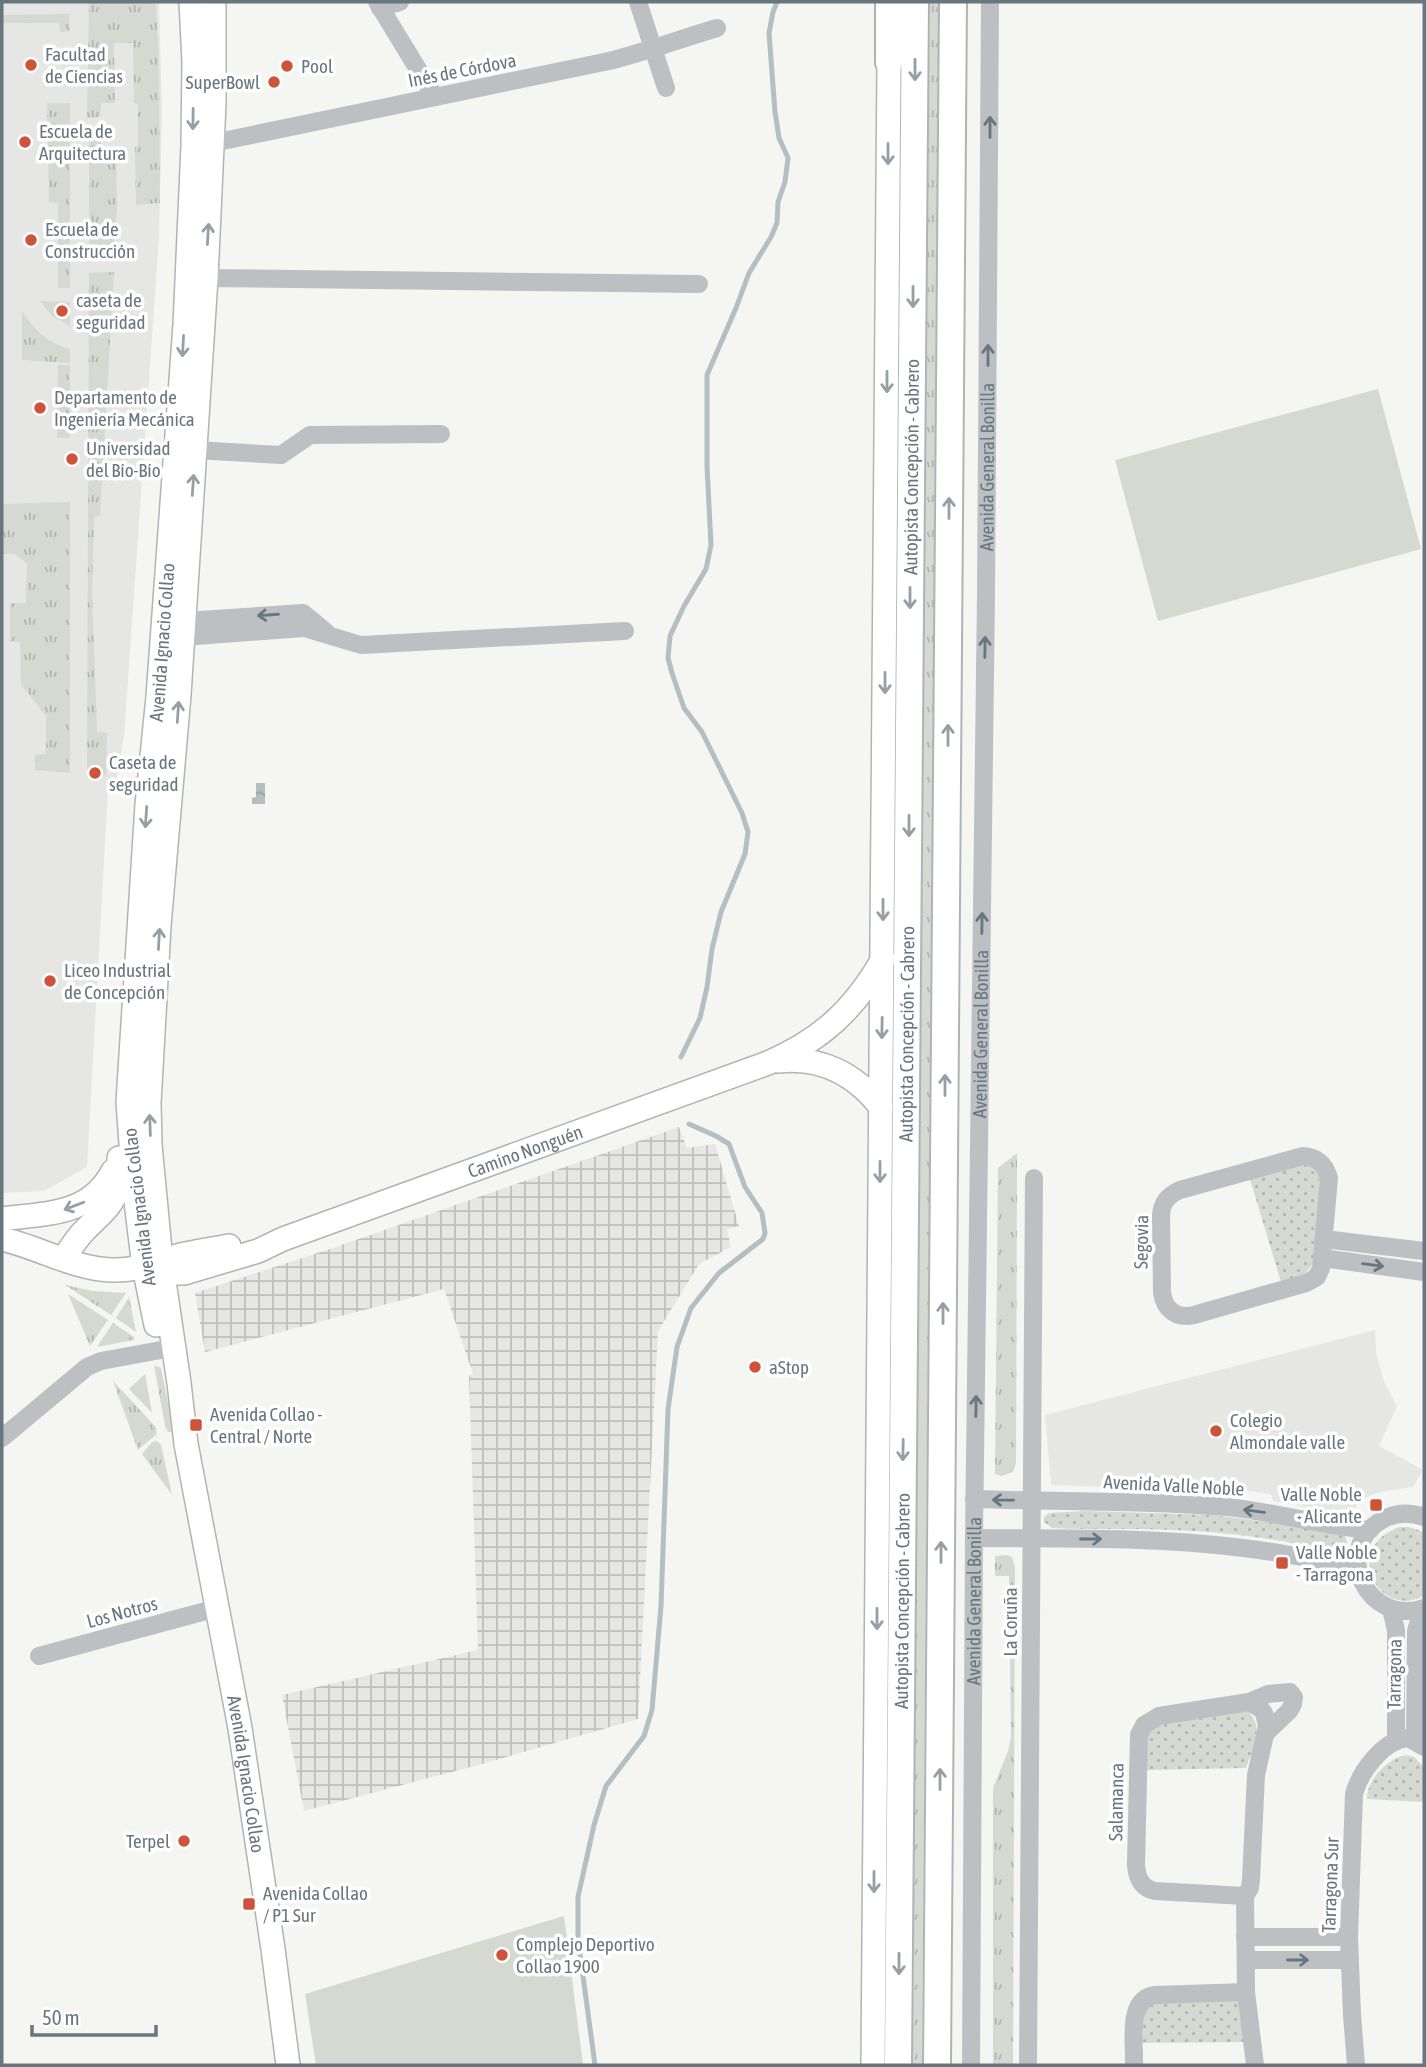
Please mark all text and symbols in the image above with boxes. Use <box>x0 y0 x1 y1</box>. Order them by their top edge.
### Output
place label: Facultad de Ciencias <box>45 43 123 87</box>
street label: Inés de Córdova <box>406 49 518 91</box>
place label: Pool <box>301 55 333 77</box>
marker: Facultad de Ciencias <box>23 57 39 73</box>
marker: Pool <box>279 58 295 74</box>
one-way arrow <box>908 58 922 81</box>
place label: SuperBowl <box>185 71 260 93</box>
marker: SuperBowl <box>266 74 282 90</box>
one-way arrow <box>187 107 200 130</box>
one-way arrow <box>983 116 997 139</box>
place label: Escuela de Arquitectura <box>39 120 126 164</box>
marker: Escuela de Arquitectura <box>17 134 33 150</box>
one-way arrow <box>881 143 895 166</box>
place label: Escuela de Construcción <box>45 218 135 262</box>
one-way arrow <box>202 223 215 246</box>
marker: Escuela de Construcción <box>23 232 39 248</box>
one-way arrow <box>906 286 920 309</box>
place label: caseta de seguridad <box>76 289 146 333</box>
marker: caseta de seguridad <box>54 303 70 319</box>
one-way arrow <box>176 334 189 357</box>
one-way arrow <box>981 344 995 367</box>
street label: Autopista Concepción - Cabrero <box>899 359 923 575</box>
one-way arrow <box>880 370 894 393</box>
street label: Avenida General Bonilla <box>975 383 998 551</box>
place label: Departamento de Ingeniería Mecánica <box>54 386 195 430</box>
marker: Departamento de Ingeniería Mecánica <box>32 400 48 416</box>
place label: Universidad del Bío-Bío <box>86 437 171 481</box>
marker: Universidad del Bío-Bío <box>64 451 80 467</box>
one-way arrow <box>187 475 200 497</box>
one-way arrow <box>942 496 956 519</box>
street label: Avenida Ignacio Collao <box>145 562 179 723</box>
one-way arrow <box>904 587 917 610</box>
one-way arrow <box>257 609 280 622</box>
one-way arrow <box>978 636 992 659</box>
one-way arrow <box>878 671 892 694</box>
one-way arrow <box>172 702 185 724</box>
one-way arrow <box>941 724 954 747</box>
place label: Caseta de seguridad <box>109 751 179 795</box>
marker: Caseta de seguridad <box>87 765 103 781</box>
one-way arrow <box>139 805 152 828</box>
one-way arrow <box>902 814 915 837</box>
one-way arrow <box>876 899 890 922</box>
one-way arrow <box>975 912 989 935</box>
street label: Autopista Concepción - Cabrero <box>895 926 918 1142</box>
one-way arrow <box>152 928 165 951</box>
street label: Avenida General Bonilla <box>968 950 992 1118</box>
place label: Liceo Industrial de Concepción <box>64 959 171 1003</box>
marker: Liceo Industrial de Concepción <box>42 973 58 989</box>
one-way arrow <box>875 1016 889 1039</box>
one-way arrow <box>938 1074 952 1097</box>
one-way arrow <box>143 1113 156 1136</box>
street label: Camino Nonguén <box>465 1120 586 1182</box>
street label: Avenida Ignacio Collao <box>118 1127 160 1287</box>
one-way arrow <box>873 1161 887 1184</box>
one-way arrow <box>63 1201 85 1213</box>
street label: Segovia <box>1130 1215 1152 1269</box>
one-way arrow <box>1361 1259 1384 1272</box>
one-way arrow <box>936 1301 950 1324</box>
place label: aStop <box>769 1356 809 1378</box>
marker: aStop <box>747 1359 763 1375</box>
one-way arrow <box>969 1395 983 1418</box>
place label: Avenida Collao - Central / Norte <box>210 1403 323 1447</box>
place label: Colegio Almondale valle <box>1230 1409 1345 1453</box>
marker: Avenida Collao - Central / Norte <box>188 1417 204 1433</box>
marker: Colegio Almondale valle <box>1208 1423 1224 1439</box>
one-way arrow <box>896 1438 910 1461</box>
street label: Avenida Valle Noble <box>1103 1470 1245 1500</box>
place label: Valle Noble - Alicante <box>1281 1483 1362 1527</box>
street label: Autopista Concepción - Cabrero <box>890 1493 914 1709</box>
one-way arrow <box>991 1493 1014 1507</box>
marker: Valle Noble - Alicante <box>1368 1497 1384 1513</box>
one-way arrow <box>1243 1504 1266 1517</box>
street label: Avenida General Bonilla <box>962 1517 985 1685</box>
one-way arrow <box>1079 1532 1102 1546</box>
one-way arrow <box>934 1541 948 1564</box>
place label: Valle Noble - Tarragona <box>1296 1541 1377 1585</box>
marker: Valle Noble - Tarragona <box>1274 1555 1290 1571</box>
street label: La Coruña <box>999 1587 1021 1657</box>
street label: Los Notros <box>84 1592 160 1632</box>
one-way arrow <box>870 1608 884 1631</box>
street label: Tarragona <box>1382 1639 1406 1709</box>
street label: Avenida Ignacio Collao <box>223 1693 269 1854</box>
street label: Salamanca <box>1104 1763 1128 1841</box>
one-way arrow <box>933 1768 947 1791</box>
place label: Terpel <box>126 1830 170 1852</box>
marker: Terpel <box>176 1833 192 1849</box>
street label: Tarragona Sur <box>1317 1836 1343 1933</box>
one-way arrow <box>868 1870 881 1893</box>
place label: Avenida Collao / P1 Sur <box>263 1882 368 1926</box>
marker: Avenida Collao / P1 Sur <box>241 1896 257 1912</box>
place label: Complejo Deportivo Collao 1900 <box>516 1933 655 1977</box>
marker: Complejo Deportivo Collao 1900 <box>494 1947 510 1963</box>
one-way arrow <box>892 1953 906 1976</box>
one-way arrow <box>1286 1953 1309 1967</box>
scale bar <box>32 1994 156 2038</box>
text: 50 m <box>42 2005 80 2029</box>

